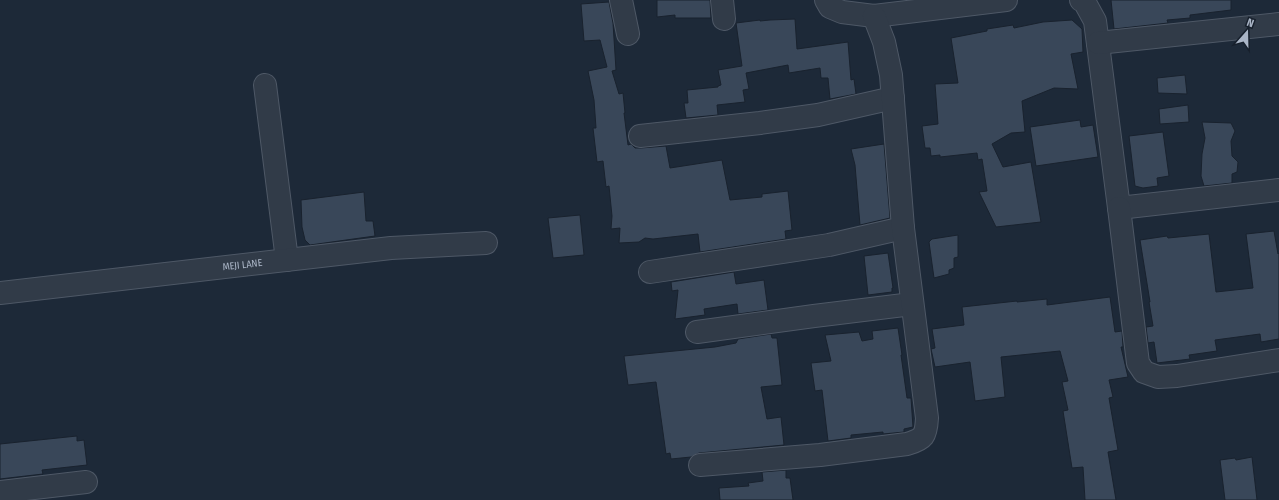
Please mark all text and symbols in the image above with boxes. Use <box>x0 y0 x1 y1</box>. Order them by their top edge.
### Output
north arrow <box>1227 12 1267 52</box>
text: N <box>1245 16 1256 30</box>
street label: MEJI LANE <box>222 257 263 273</box>

